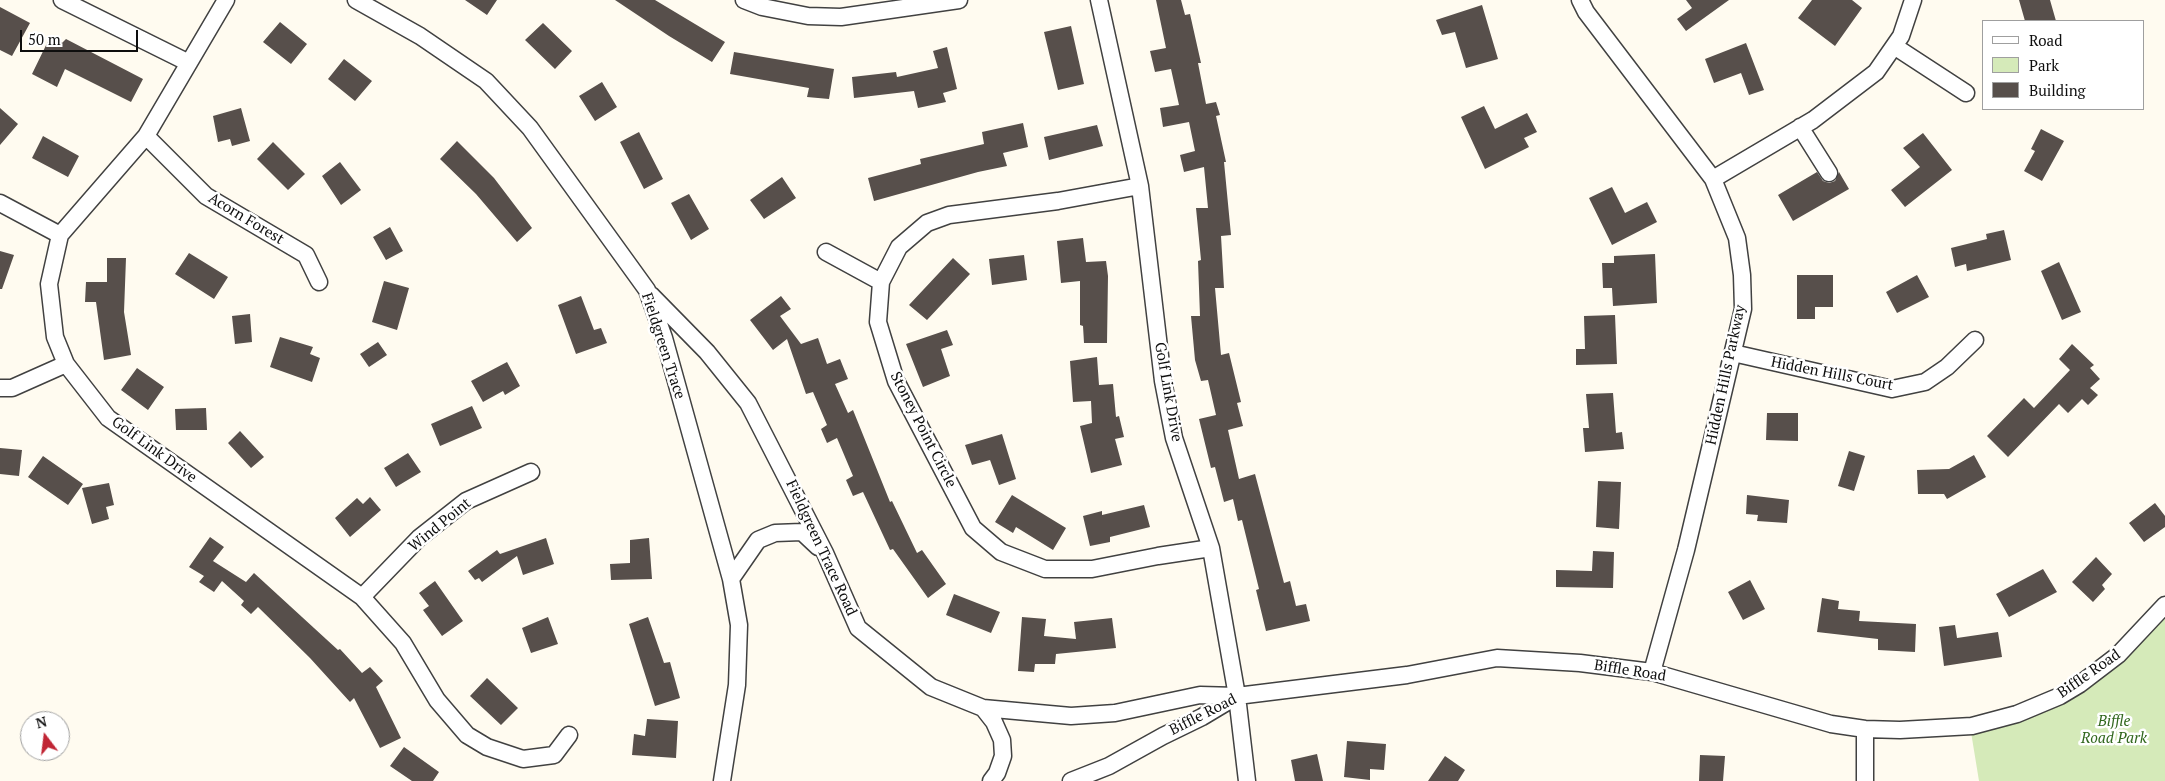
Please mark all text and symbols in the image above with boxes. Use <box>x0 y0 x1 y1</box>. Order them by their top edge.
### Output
scale bar <box>22 20 140 52</box>
legend <box>1982 20 2145 110</box>
text: 50 m <box>28 29 61 49</box>
text: Road <box>2029 30 2062 50</box>
text: Park <box>2029 55 2059 75</box>
text: Building <box>2029 80 2086 100</box>
street label: Acorn Forest <box>205 189 287 249</box>
street label: Fieldgreen Trace <box>637 291 689 401</box>
street label: Hidden Hills Parkway <box>1702 303 1750 447</box>
street label: Golf Link Drive <box>1150 341 1186 443</box>
street label: Hidden Hills Court <box>1769 353 1895 395</box>
street label: Stoney Point Circle <box>886 369 960 491</box>
street label: Golf Link Drive <box>108 413 200 487</box>
street label: Fieldgreen Trace Road <box>782 477 860 619</box>
street label: Wind Point <box>405 494 475 556</box>
street label: Biffle Road <box>2054 646 2124 702</box>
street label: Biffle Road <box>1593 656 1667 686</box>
street label: Biffle Road <box>1167 690 1239 740</box>
north arrow <box>20 711 70 761</box>
text: N <box>34 711 49 733</box>
park label: Biffle Road Park <box>2081 713 2147 748</box>

